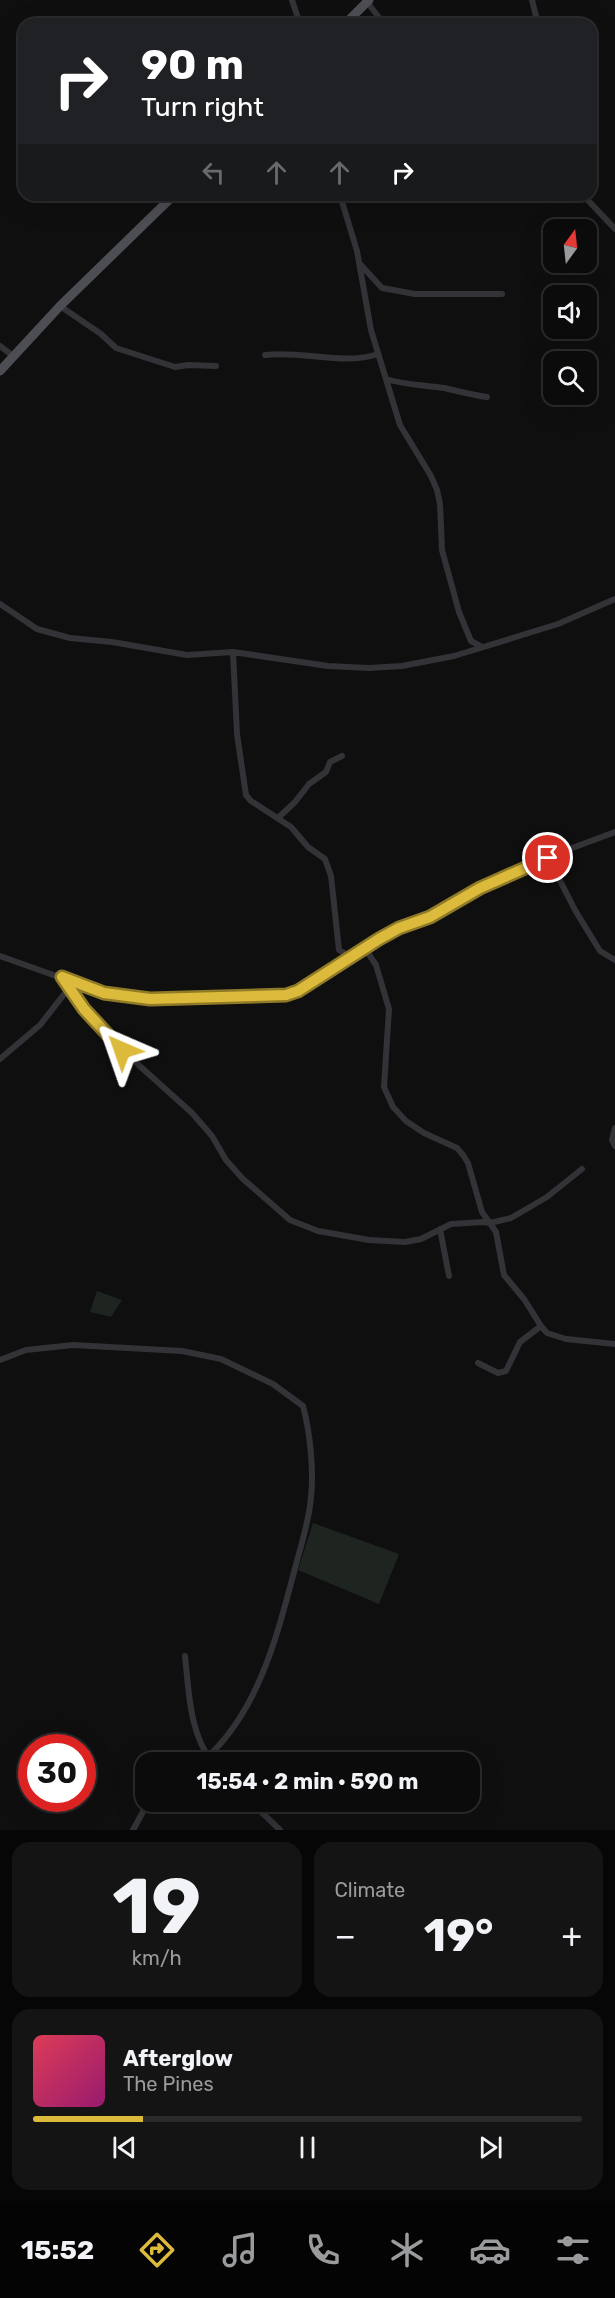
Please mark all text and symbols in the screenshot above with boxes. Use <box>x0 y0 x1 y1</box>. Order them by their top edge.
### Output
text: 90 m <box>141 40 244 90</box>
icon: right <box>42 42 120 120</box>
text: Turn right <box>141 91 264 123</box>
icon: left <box>197 156 230 189</box>
icon: ahead <box>260 156 293 189</box>
icon: ahead <box>323 156 356 189</box>
icon: right <box>386 156 419 189</box>
north arrow <box>543 219 597 273</box>
map controls <box>543 219 597 405</box>
button: sound <box>543 285 597 339</box>
button: search <box>543 351 597 405</box>
pin <box>522 832 573 883</box>
icon: arrive <box>531 841 564 874</box>
position arrow <box>90 1018 154 1082</box>
speed limit sign: 30 <box>18 1734 96 1812</box>
text: 15:54 · 2 min · 590 m <box>197 1768 418 1795</box>
text: 19 <box>112 1860 201 1953</box>
text: Climate <box>335 1878 405 1902</box>
text: 19° <box>424 1909 494 1962</box>
text: − <box>335 1916 356 1955</box>
text: + <box>561 1916 582 1955</box>
text: km/h <box>132 1946 182 1970</box>
text: Afterglow <box>123 2045 233 2072</box>
text: The Pines <box>123 2072 214 2096</box>
icon: previous <box>108 2131 141 2164</box>
icon: pause <box>291 2131 324 2164</box>
icon: next <box>474 2131 507 2164</box>
icon: directions <box>136 2229 178 2271</box>
icon: music <box>219 2229 261 2271</box>
icon: phone <box>302 2229 344 2271</box>
icon: climate <box>386 2229 428 2271</box>
icon: car <box>469 2229 511 2271</box>
icon: filters <box>552 2229 594 2271</box>
text: 15:52 <box>21 2234 94 2266</box>

